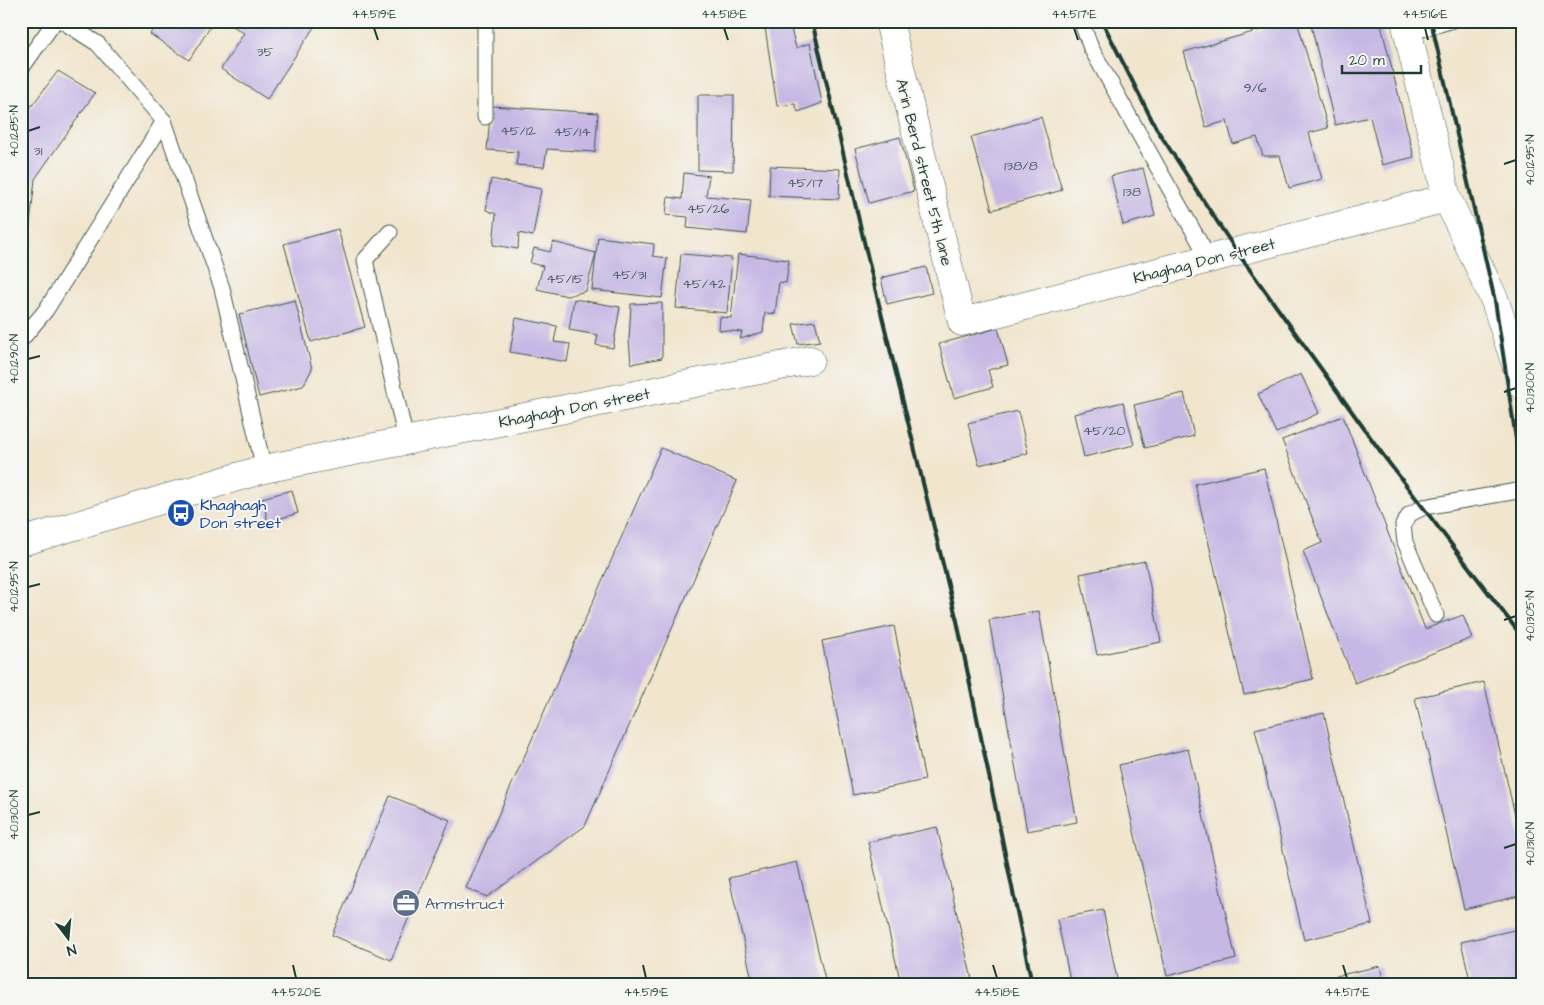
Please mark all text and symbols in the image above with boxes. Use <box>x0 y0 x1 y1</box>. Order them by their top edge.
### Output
text: 44.519°E <box>352 6 396 23</box>
text: 44.518°E <box>701 6 747 23</box>
text: 44.517°E <box>1051 6 1097 23</box>
text: 44.516°E <box>1402 6 1448 23</box>
house number: 35 <box>256 42 274 62</box>
scale bar <box>1342 42 1420 74</box>
text: 20 m <box>1349 50 1385 71</box>
street label: Arin Berd street 5th lane <box>890 76 958 269</box>
house number: 9/6 <box>1243 78 1267 98</box>
text: 40.1285°N <box>6 104 23 157</box>
house number: 45/12 <box>500 121 536 141</box>
house number: 45/14 <box>553 122 591 142</box>
text: 40.1295°N <box>1522 134 1539 186</box>
house number: 31 <box>34 141 43 161</box>
house number: 138/8 <box>1004 156 1038 176</box>
house number: 45/17 <box>787 173 823 193</box>
house number: 138 <box>1123 182 1141 202</box>
house number: 45/26 <box>687 199 730 219</box>
street label: Khaghag Don street <box>1131 233 1278 290</box>
house number: 45/31 <box>612 265 647 285</box>
house number: 45/15 <box>546 269 584 289</box>
house number: 45/42 <box>682 274 726 294</box>
text: 40.1290°N <box>6 333 23 384</box>
text: 40.1300°N <box>1522 362 1539 413</box>
street label: Khaghagh Don street <box>497 382 652 434</box>
house number: 45/20 <box>1083 421 1125 441</box>
place label: Khaghagh Don street <box>200 494 281 534</box>
bus stop icon: Khaghagh Don street <box>166 498 196 528</box>
text: 40.1295°N <box>6 561 23 613</box>
text: 40.1305°N <box>1522 590 1539 642</box>
text: 40.1300°N <box>6 789 23 840</box>
text: 40.1310°N <box>1522 821 1539 866</box>
office icon: Armstruct <box>391 888 421 918</box>
place label: Armstruct <box>425 893 505 915</box>
north arrow <box>42 912 92 962</box>
text: N <box>64 939 78 960</box>
text: 44.520°E <box>271 984 321 1001</box>
text: 44.519°E <box>624 984 668 1001</box>
text: 44.518°E <box>974 984 1020 1001</box>
text: 44.517°E <box>1324 984 1370 1001</box>

